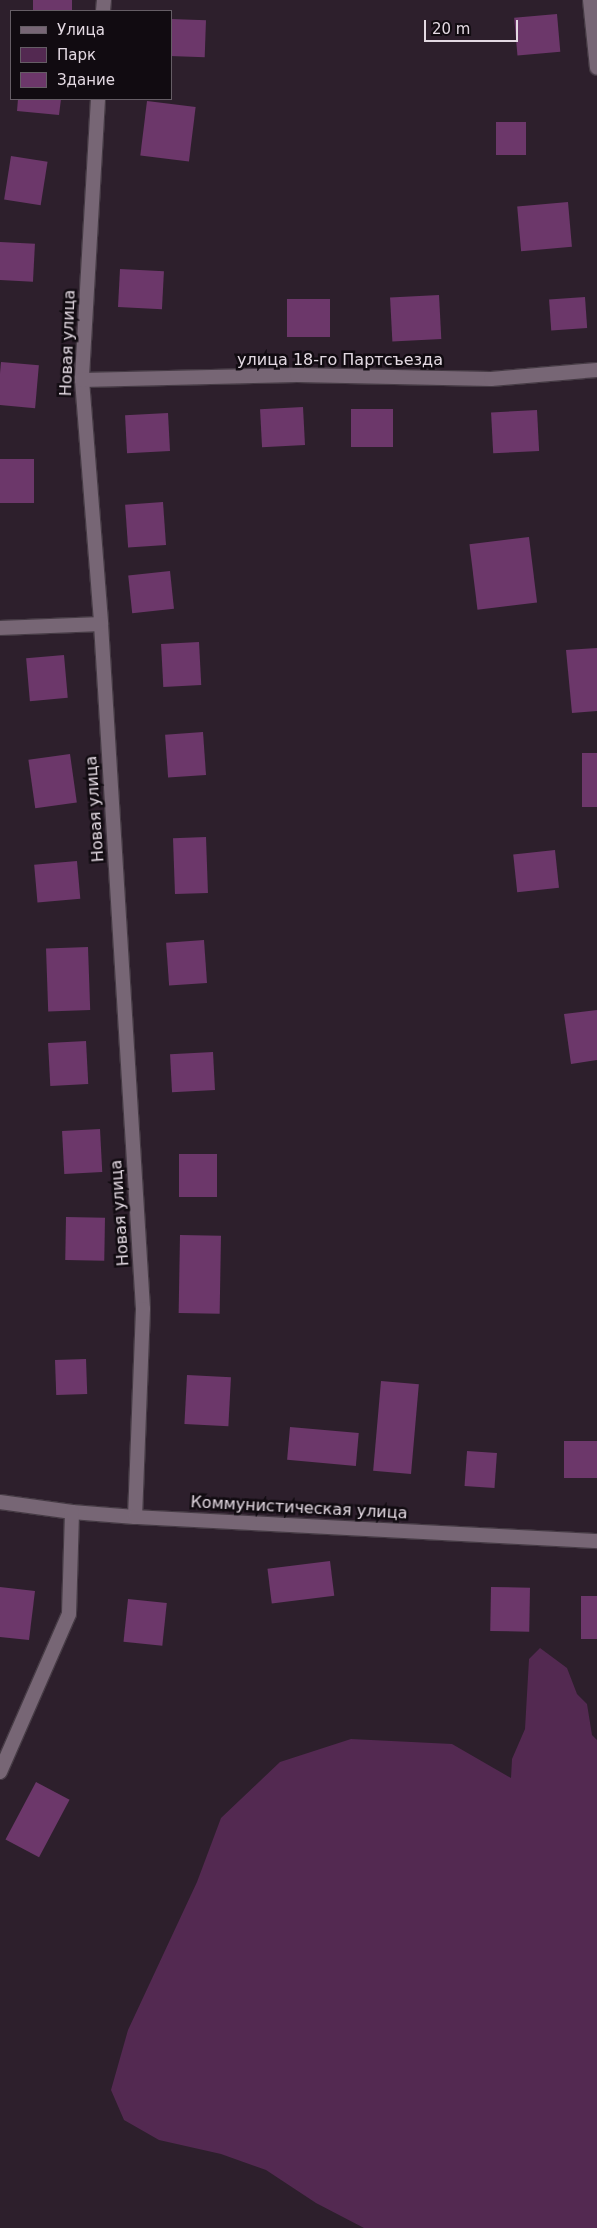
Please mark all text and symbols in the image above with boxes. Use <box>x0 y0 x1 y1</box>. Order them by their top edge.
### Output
legend <box>10 10 172 100</box>
scale bar <box>427 10 521 42</box>
text: 20 m <box>432 20 470 38</box>
text: Улица <box>57 21 105 39</box>
text: Парк <box>57 46 96 64</box>
text: Здание <box>57 71 115 89</box>
street label: Новая улица <box>57 289 79 397</box>
street label: улица 18-го Партсъезда <box>237 350 443 370</box>
street label: Новая улица <box>82 755 108 863</box>
street label: Новая улица <box>107 1159 133 1267</box>
street label: Коммунистическая улица <box>190 1493 408 1523</box>

